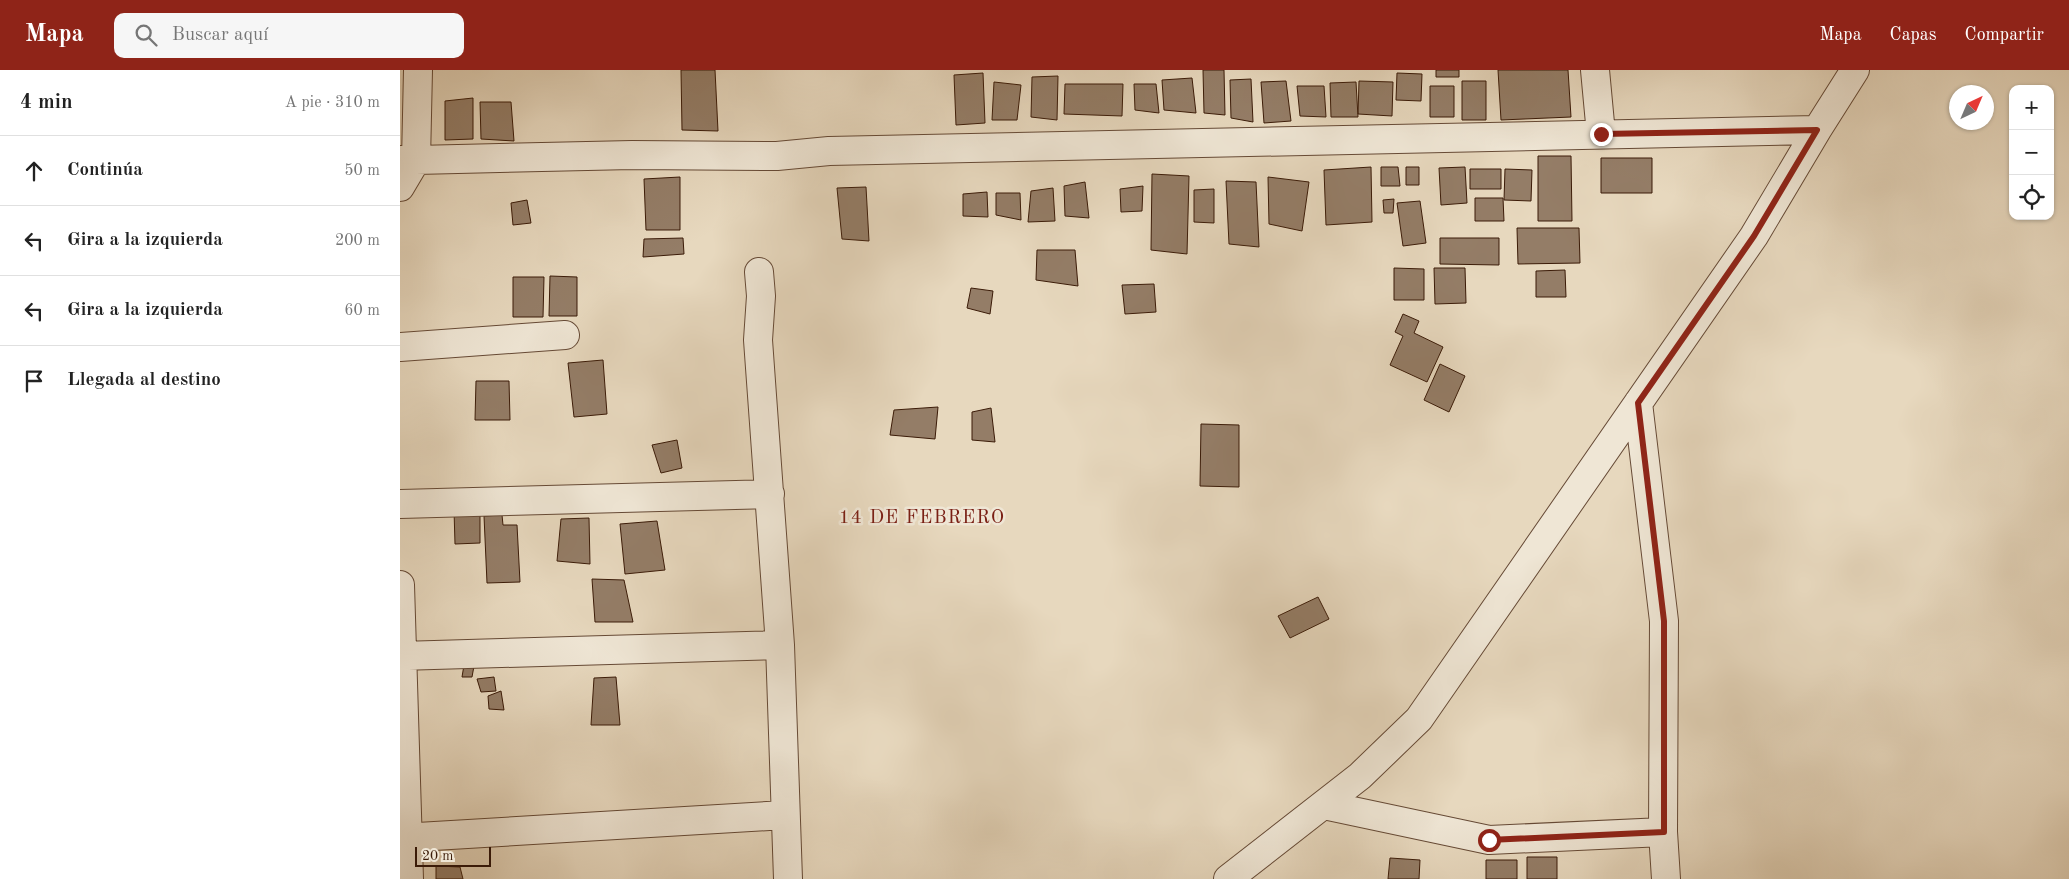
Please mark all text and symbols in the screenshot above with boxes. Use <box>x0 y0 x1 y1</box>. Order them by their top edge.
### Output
search box <box>114 13 464 58</box>
icon: search <box>132 21 160 49</box>
text: Mapa <box>25 23 84 47</box>
text: Buscar aquí <box>172 26 268 45</box>
text: Mapa <box>1819 26 1862 44</box>
text: Capas <box>1890 26 1937 44</box>
text: Compartir <box>1965 26 2044 44</box>
north arrow <box>1949 85 1994 130</box>
map controls <box>2009 85 2054 220</box>
button: + <box>2009 85 2054 130</box>
text: 4 min <box>20 92 73 113</box>
text: A pie · 310 m <box>285 95 380 111</box>
route end <box>1590 123 1613 146</box>
button: − <box>2009 130 2054 175</box>
icon: ahead <box>20 157 48 185</box>
text: Continúa <box>67 161 143 180</box>
text: 50 m <box>344 163 380 179</box>
button: locate <box>2009 175 2054 220</box>
icon: left <box>20 227 48 255</box>
text: Gira a la izquierda <box>67 231 223 250</box>
text: 200 m <box>335 233 380 249</box>
icon: left <box>20 297 48 325</box>
text: Gira a la izquierda <box>67 301 223 320</box>
text: 60 m <box>344 303 380 319</box>
icon: arrive <box>20 367 48 395</box>
text: Llegada al destino <box>67 371 221 390</box>
district label: 14 DE FEBRERO <box>839 509 1005 528</box>
route start <box>1478 829 1501 852</box>
scale bar <box>415 844 491 867</box>
text: 20 m <box>422 849 453 863</box>

